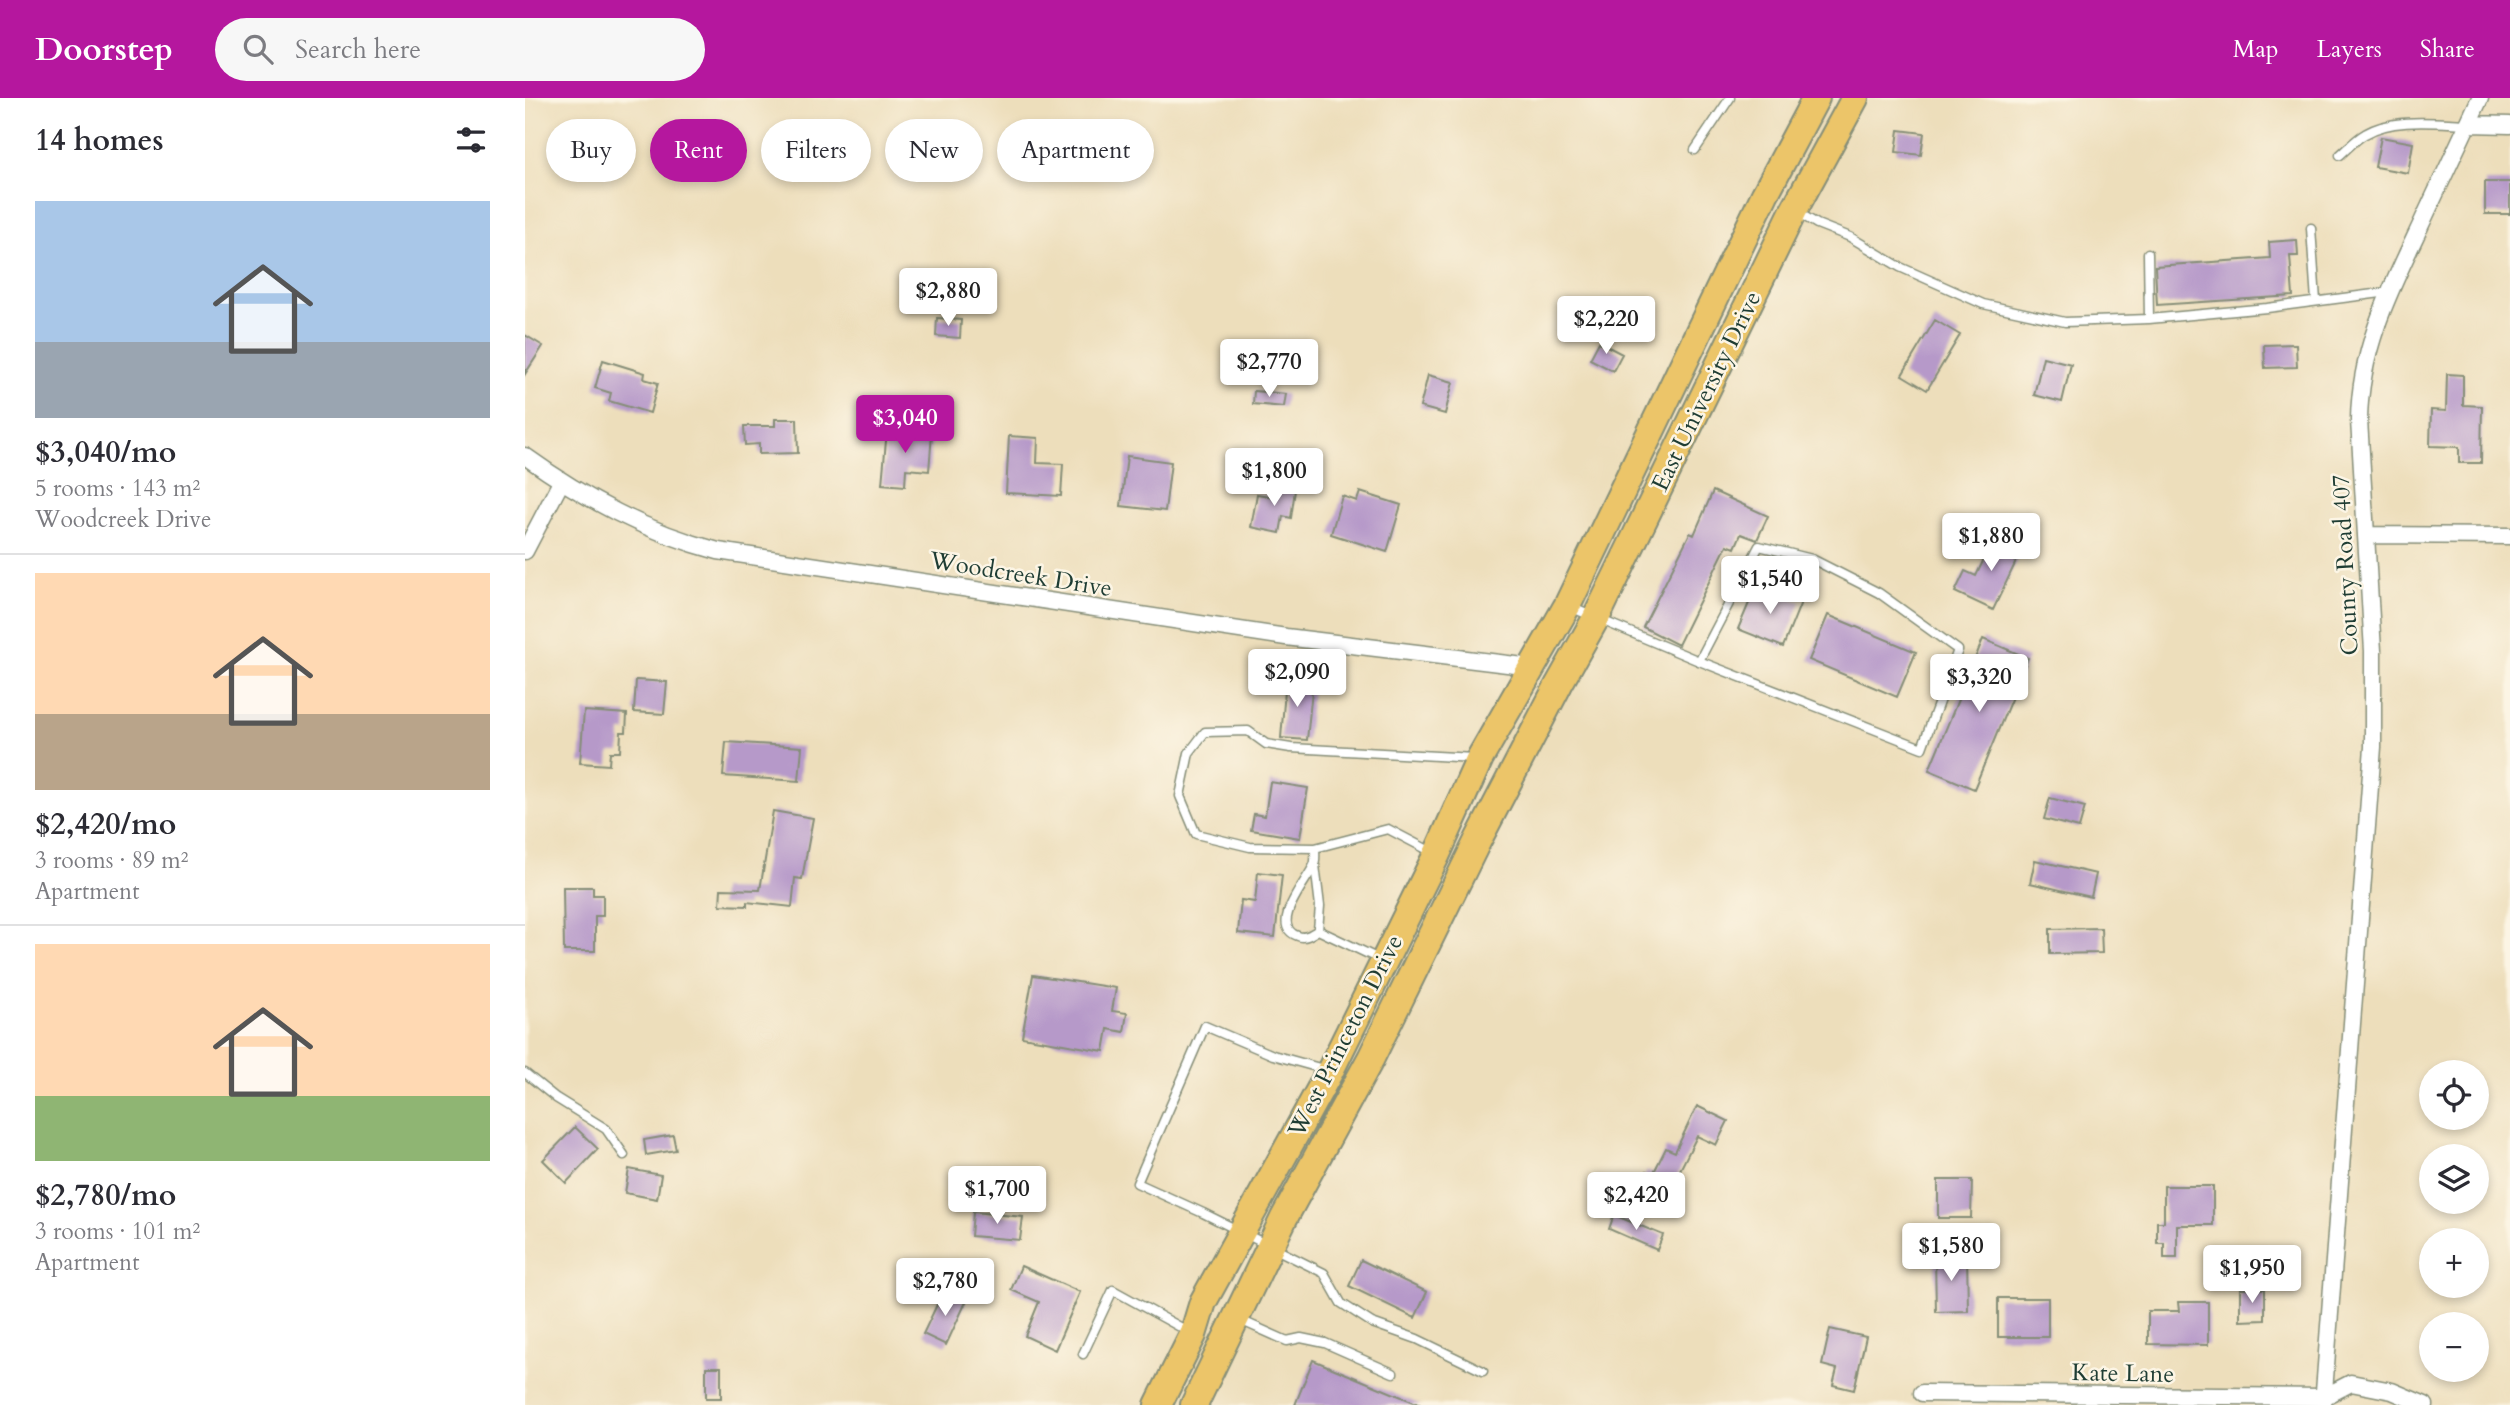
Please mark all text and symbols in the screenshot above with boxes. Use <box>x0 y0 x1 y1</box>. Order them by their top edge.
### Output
search box <box>215 18 705 81</box>
text: Doorstep <box>35 27 173 72</box>
icon: search <box>239 30 277 68</box>
text: Search here <box>295 32 421 67</box>
text: Map <box>2233 33 2279 66</box>
text: Layers <box>2317 33 2382 66</box>
text: Share <box>2420 33 2475 66</box>
chip: Buy <box>546 119 636 182</box>
chip: Rent <box>650 119 747 182</box>
chip: Filters <box>761 119 871 182</box>
chip: New <box>885 119 983 182</box>
chip: Apartment <box>997 119 1154 182</box>
text: 14 homes <box>35 120 164 161</box>
icon: filters <box>452 121 490 159</box>
icon: home <box>200 246 326 372</box>
pin: $2,880 <box>891 268 1005 328</box>
text: $2,880 <box>915 275 981 306</box>
street label: East University Drive <box>1644 286 1769 497</box>
pin: $2,220 <box>1549 296 1663 356</box>
text: $2,220 <box>1573 303 1639 334</box>
pin: $2,770 <box>1212 340 1326 399</box>
text: $2,770 <box>1236 346 1302 377</box>
pin: $3,040 <box>848 396 962 455</box>
text: $3,040 <box>872 402 938 433</box>
text: $3,040/mo <box>35 432 176 473</box>
pin: $1,800 <box>1217 448 1331 508</box>
text: $1,800 <box>1241 455 1307 486</box>
text: 5 rooms · 143 m² <box>35 473 200 504</box>
street label: County Road 407 <box>2324 474 2367 656</box>
text: Woodcreek Drive <box>35 504 211 535</box>
pin: $1,880 <box>1934 514 2048 573</box>
text: $1,880 <box>1958 520 2024 551</box>
street label: Woodcreek Drive <box>926 544 1114 605</box>
pin: $1,540 <box>1713 556 1827 616</box>
text: $1,540 <box>1737 563 1803 594</box>
icon: home <box>200 618 326 744</box>
pin: $2,090 <box>1240 650 1354 709</box>
pin: $3,320 <box>1922 654 2036 714</box>
text: $2,090 <box>1264 656 1330 687</box>
text: $3,320 <box>1946 661 2012 692</box>
text: $2,420/mo <box>35 804 176 845</box>
text: 3 rooms · 89 m² <box>35 845 188 876</box>
text: Apartment <box>35 876 139 907</box>
street label: West Princeton Drive <box>1280 929 1411 1144</box>
icon: home <box>200 989 326 1115</box>
map controls <box>2419 1060 2489 1382</box>
button: locate <box>2419 1060 2489 1130</box>
button: layers <box>2419 1144 2489 1214</box>
pin: $1,700 <box>940 1166 1054 1226</box>
pin: $2,420 <box>1579 1172 1693 1232</box>
text: $1,700 <box>964 1173 1030 1204</box>
text: $2,780/mo <box>35 1175 176 1216</box>
text: $2,420 <box>1603 1179 1669 1210</box>
text: 3 rooms · 101 m² <box>35 1216 200 1247</box>
pin: $1,580 <box>1894 1224 2008 1283</box>
button: + <box>2419 1228 2489 1298</box>
text: $1,580 <box>1918 1230 1984 1261</box>
pin: $1,950 <box>2195 1246 2309 1305</box>
text: Apartment <box>35 1247 139 1278</box>
text: $1,950 <box>2219 1252 2285 1283</box>
pin: $2,780 <box>888 1258 1002 1318</box>
text: $2,780 <box>912 1265 978 1296</box>
button: − <box>2419 1312 2489 1382</box>
street label: Kate Lane <box>2071 1356 2175 1391</box>

